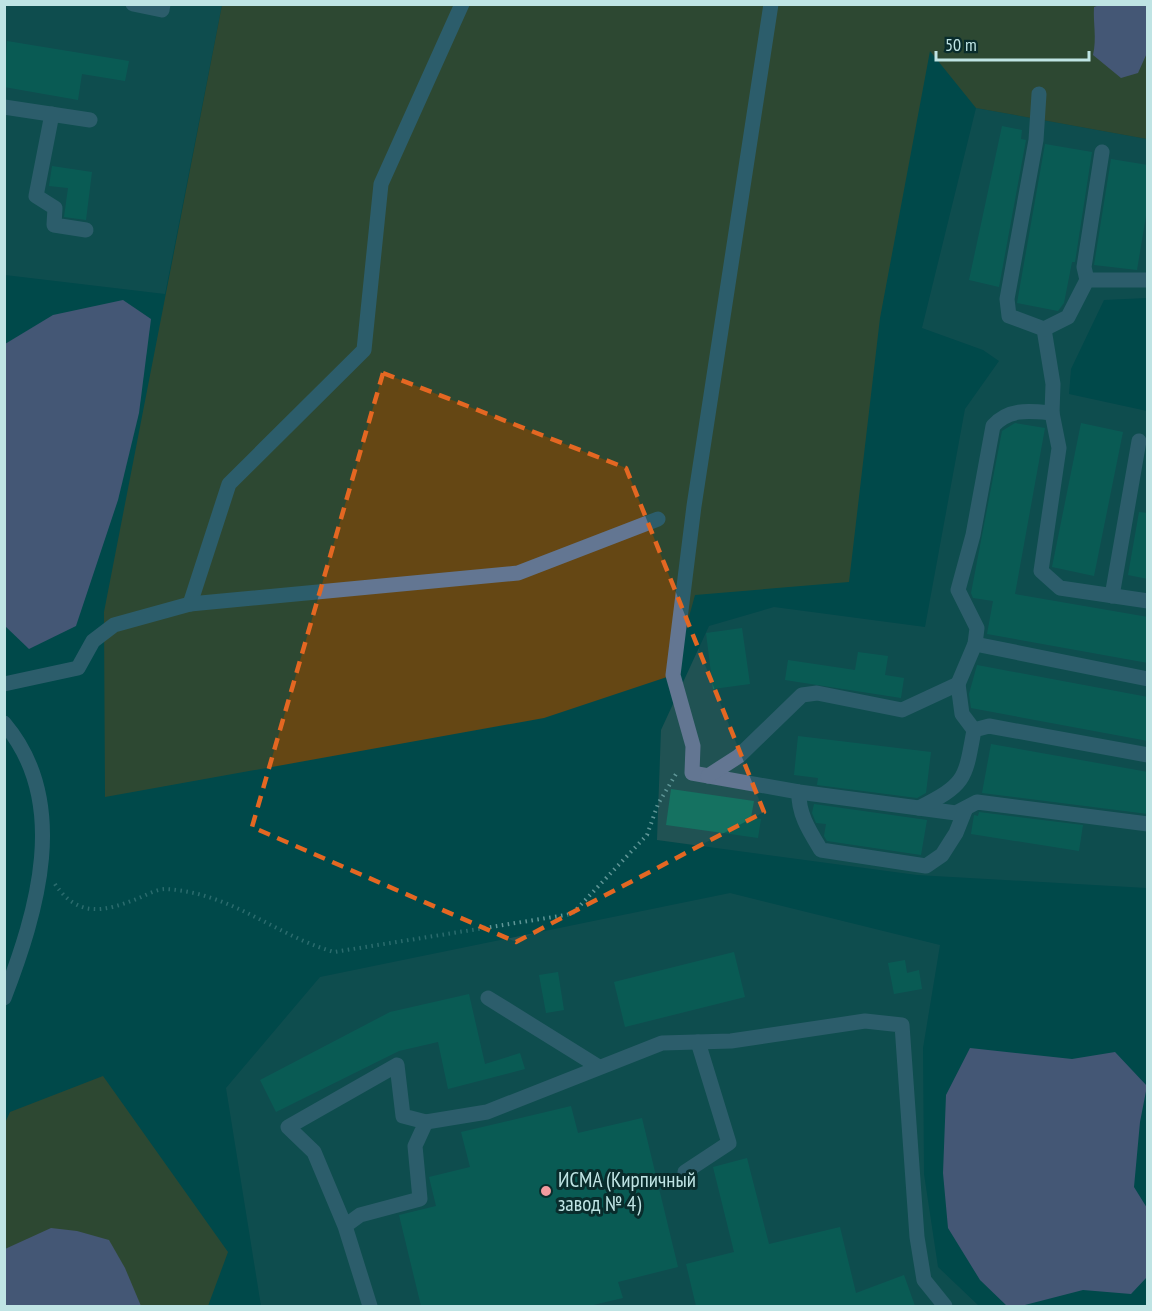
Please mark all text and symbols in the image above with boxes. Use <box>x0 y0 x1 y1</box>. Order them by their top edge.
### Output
scale bar <box>936 24 1089 62</box>
text: 50 m <box>945 33 977 56</box>
place label: ИСМА (Кирпичный завод № 4) <box>558 1166 696 1217</box>
marker: ИСМА (Кирпичный завод № 4) <box>539 1184 553 1198</box>

